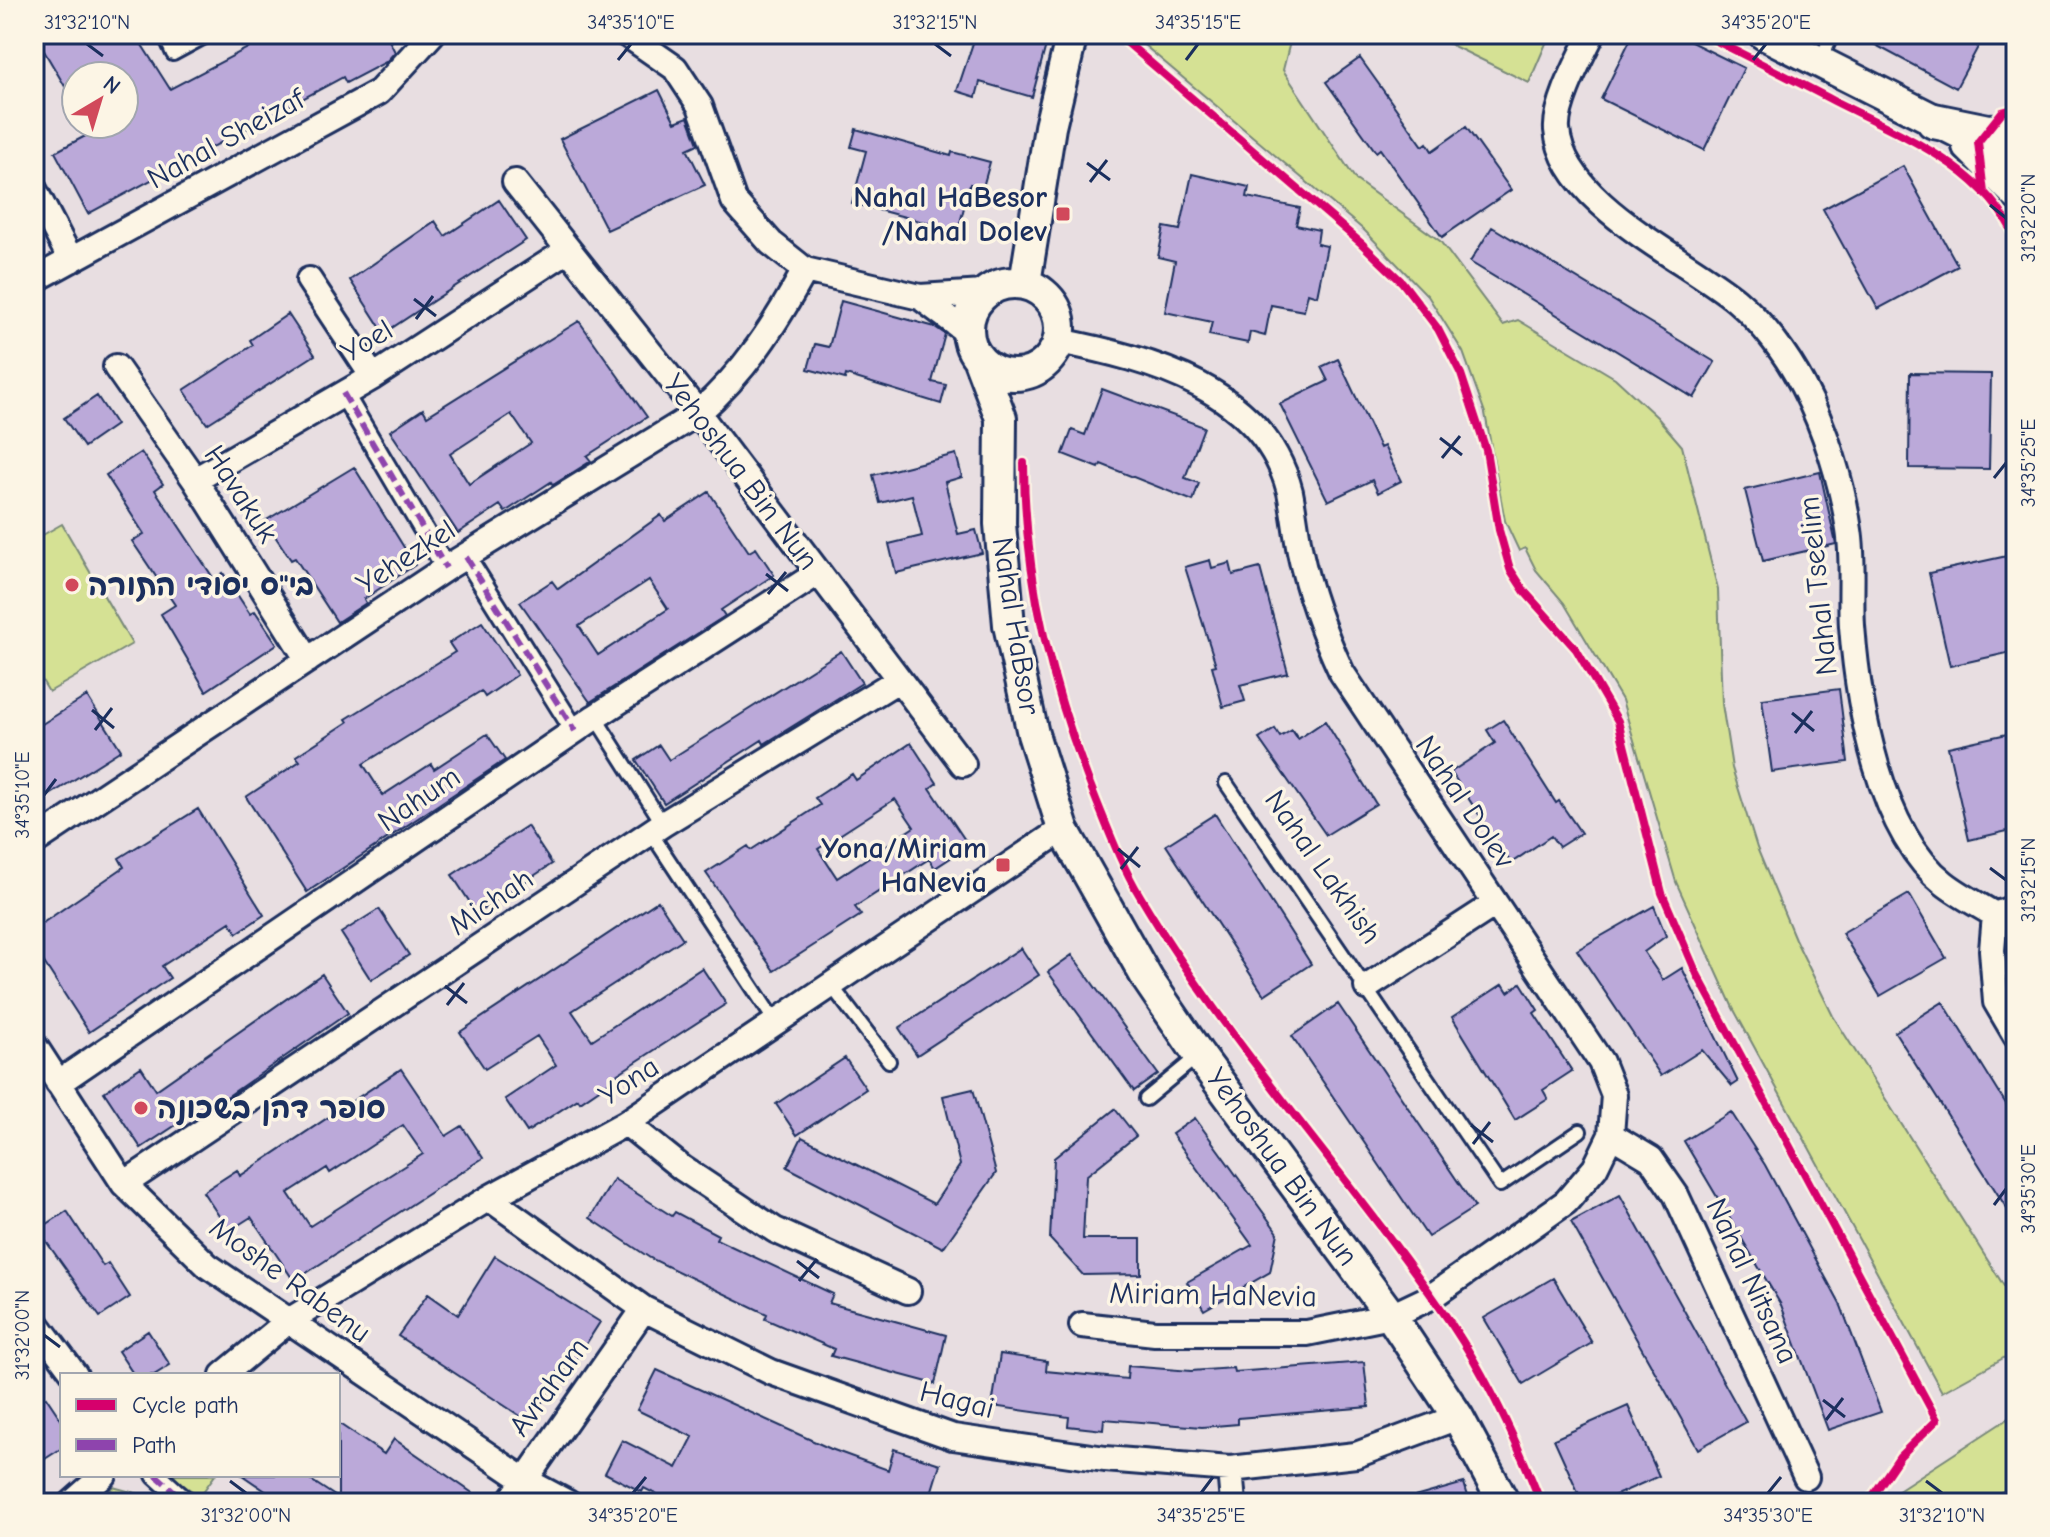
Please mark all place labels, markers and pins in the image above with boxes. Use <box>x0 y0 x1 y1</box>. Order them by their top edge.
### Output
place label: Nahal HaBesor /Nahal Dolev <box>853 180 1047 249</box>
marker: Nahal HaBesor /Nahal Dolev <box>1054 205 1072 223</box>
place label: בי"ס יסודי התורה <box>88 568 314 603</box>
marker: בי"ס יסודי התורה <box>63 576 81 594</box>
place label: Yona/Miriam HaNevia <box>821 831 987 900</box>
marker: Yona/Miriam HaNevia <box>994 856 1012 874</box>
place label: סופר דהן בשכונה <box>157 1091 386 1127</box>
marker: סופר דהן בשכונה <box>132 1099 150 1117</box>

